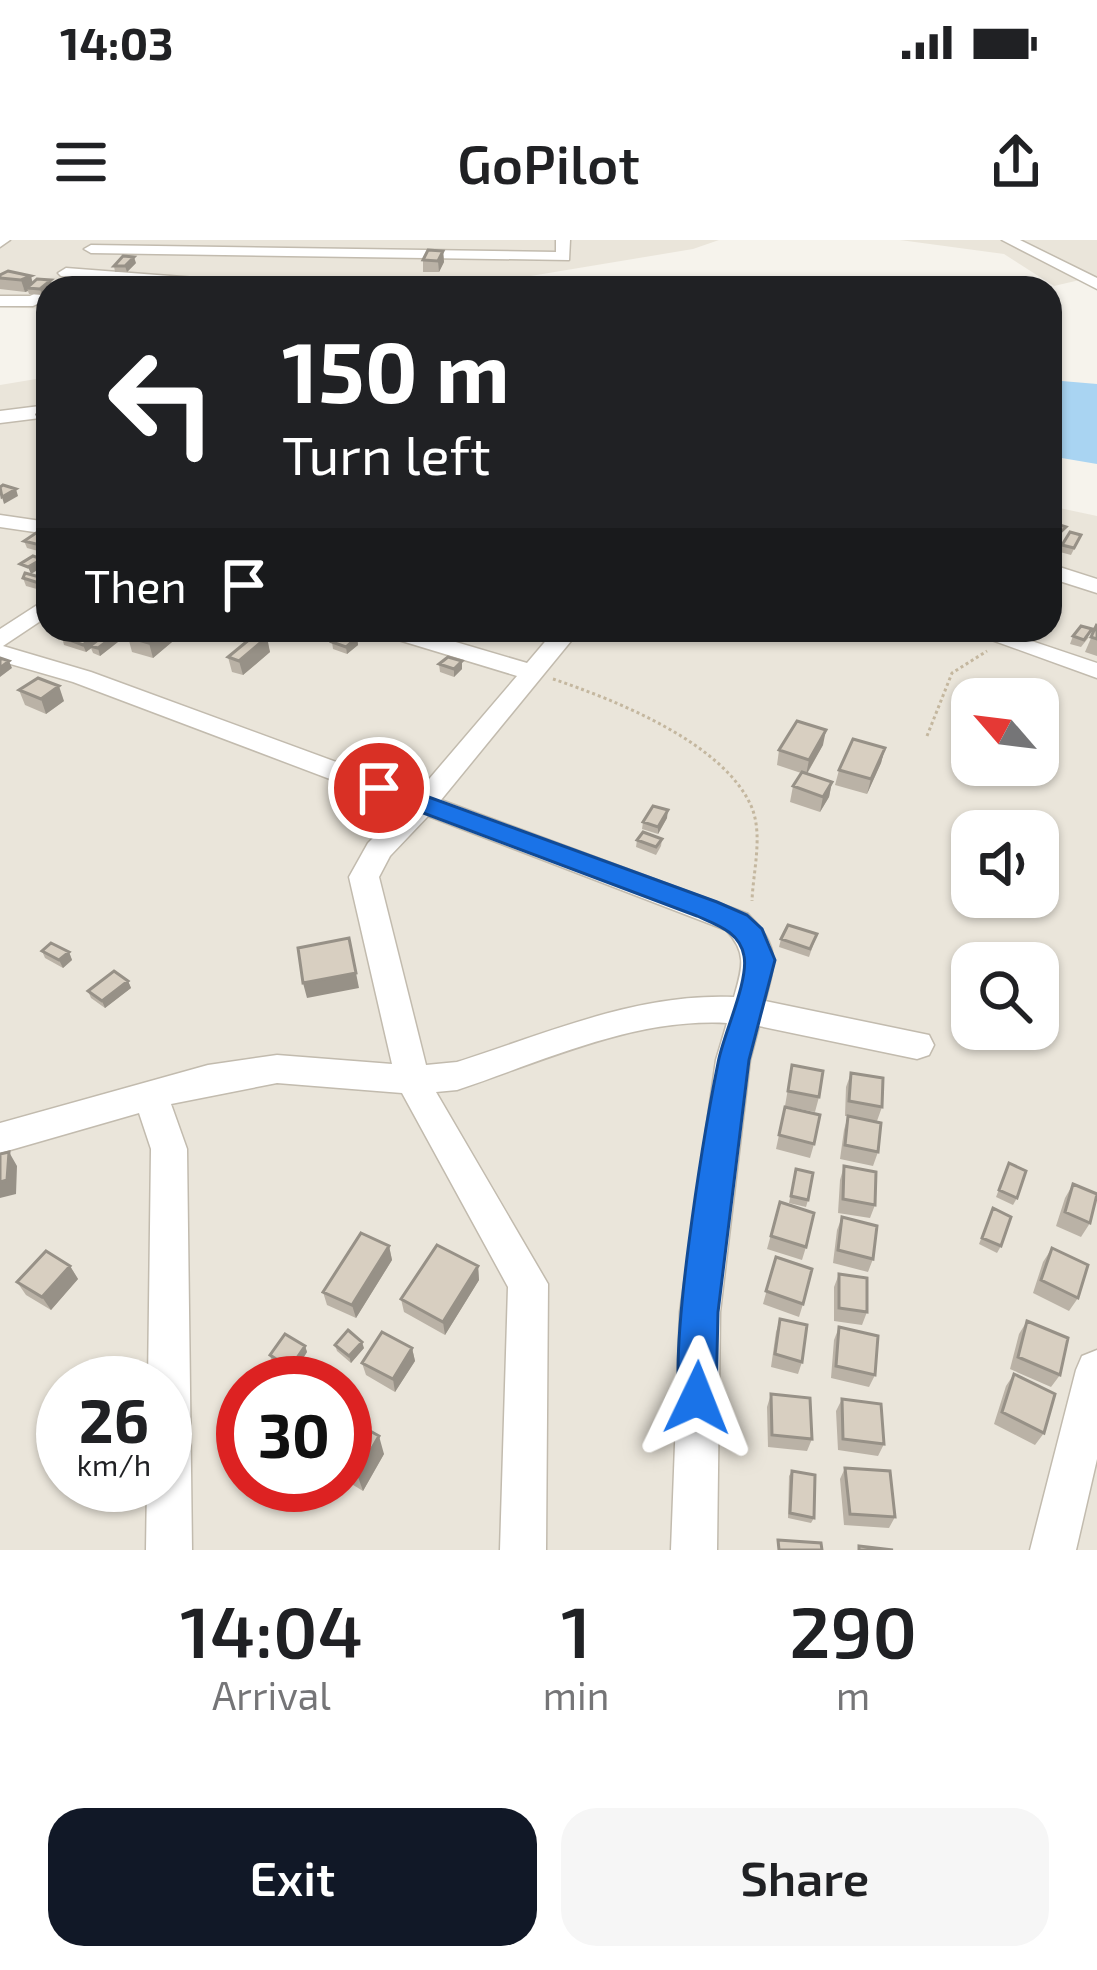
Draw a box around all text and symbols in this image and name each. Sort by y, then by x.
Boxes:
text: 14:03 [60,15,174,69]
icon: menu [48,129,114,195]
icon: share [983,129,1049,195]
text: GoPilot [457,130,640,195]
text: 150 m [282,319,510,420]
icon: left [84,324,240,480]
text: Turn left [282,421,491,486]
icon: arrive [211,552,277,618]
text: Then [84,558,187,612]
north arrow [951,678,1059,786]
map controls [951,678,1059,1050]
pin [328,737,430,839]
icon: arrive [346,755,412,821]
button: sound [951,810,1059,918]
button: search [951,942,1059,1050]
position arrow [634,1335,760,1461]
speed limit sign: 30 [216,1356,372,1512]
text: 26 [79,1383,149,1455]
text: km/h [77,1446,151,1482]
text: 14:04 [180,1586,363,1672]
text: 1 [561,1586,591,1672]
text: 290 [789,1586,917,1672]
text: Arrival [212,1671,331,1718]
text: min [543,1671,609,1718]
text: m [836,1671,870,1718]
button: Exit [48,1808,537,1946]
button: Share [561,1808,1049,1946]

